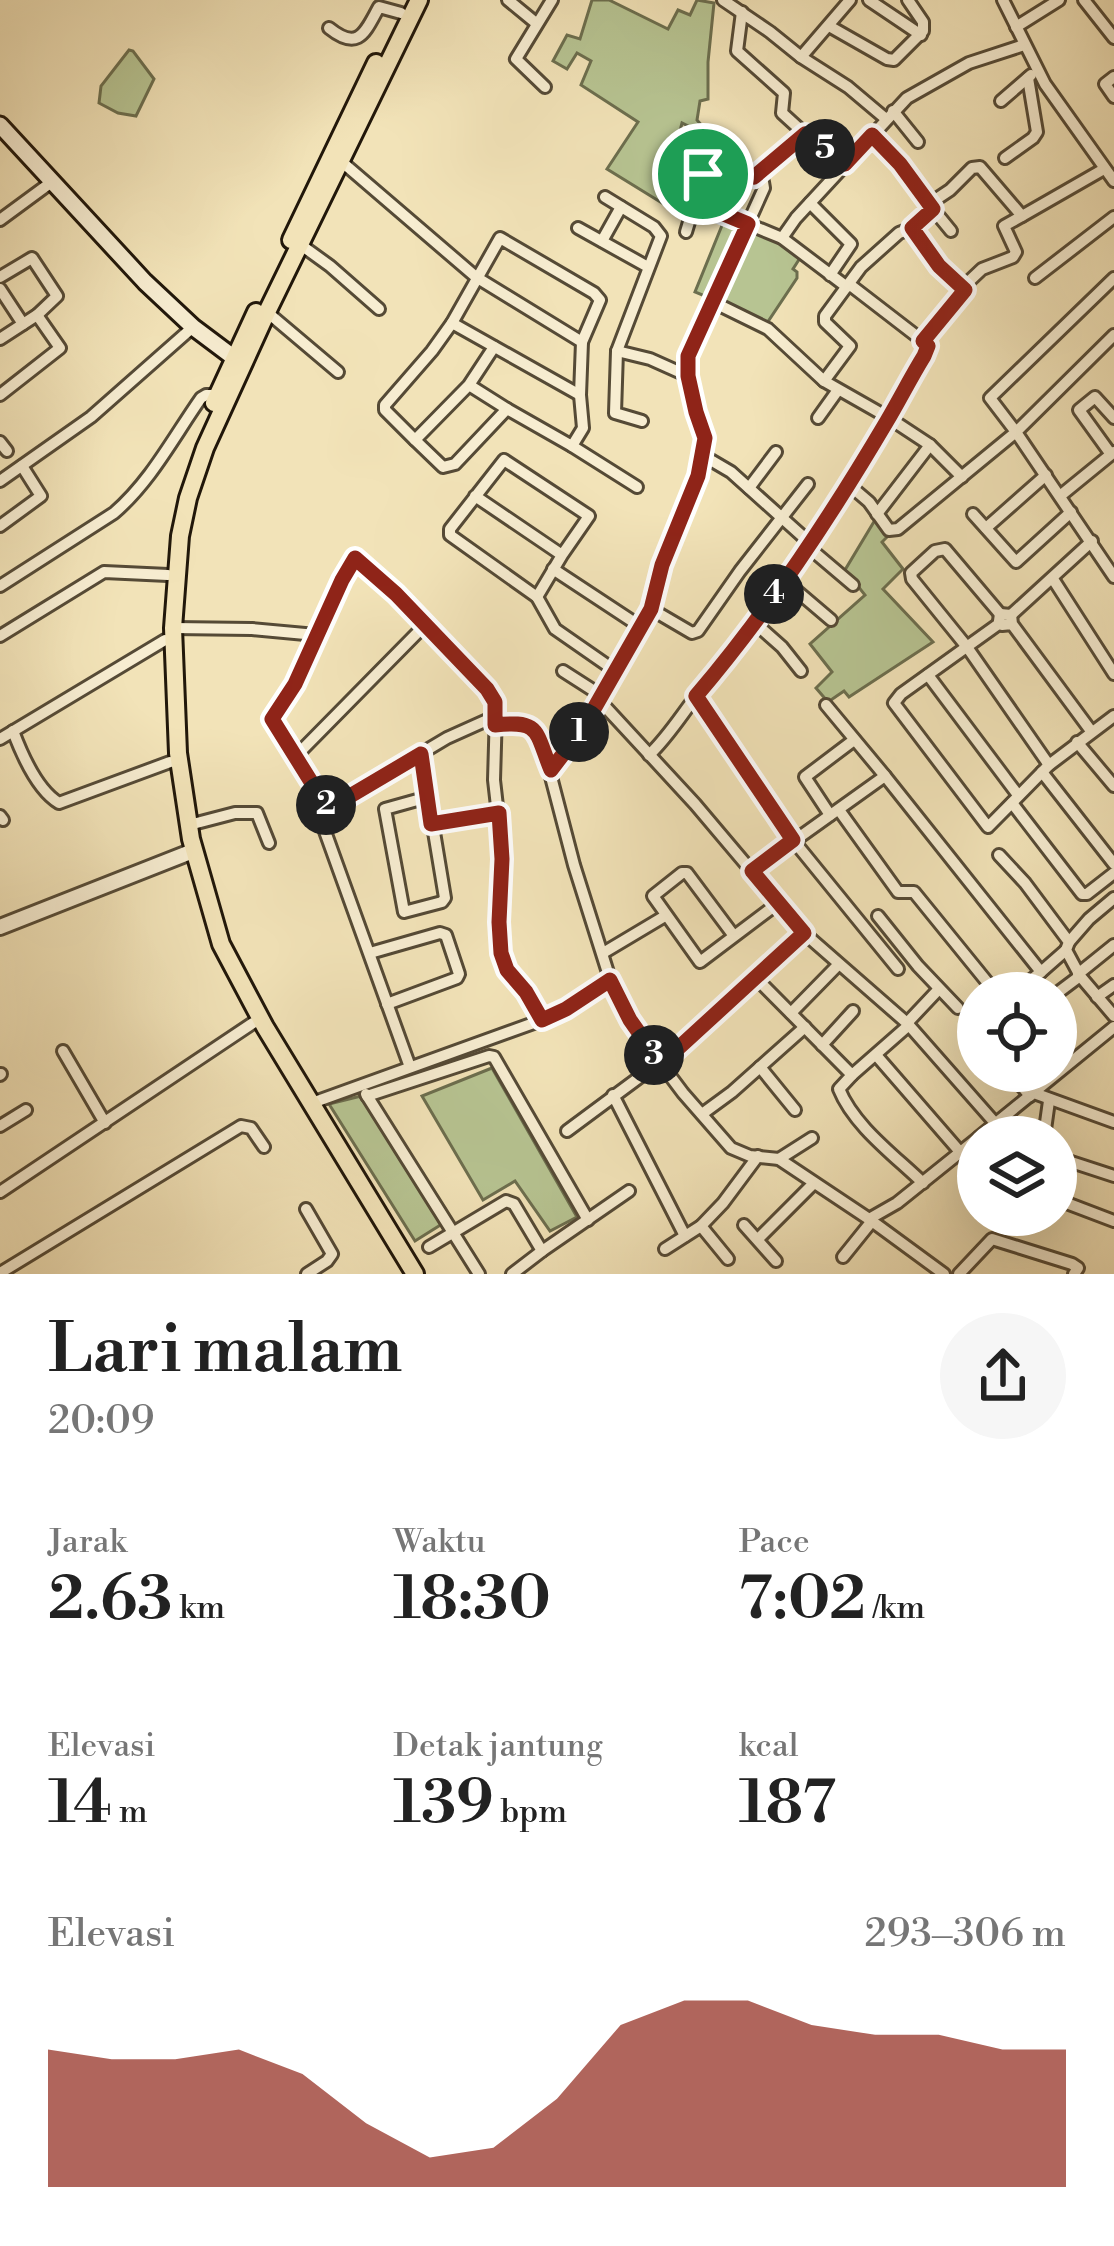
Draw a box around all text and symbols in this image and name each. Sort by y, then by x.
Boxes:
pin: 5 [795,119,855,179]
pin [652,123,754,225]
text: 5 [815,128,835,169]
icon: arrive [670,141,736,207]
pin: 4 [744,564,804,624]
text: 4 [763,573,785,614]
pin: 1 [549,702,609,762]
text: 1 [571,711,587,752]
pin: 2 [296,775,356,835]
text: 2 [316,784,336,825]
map controls [957,972,1077,1236]
button: locate [957,972,1077,1092]
pin: 3 [624,1025,684,1085]
text: 3 [644,1034,664,1075]
button: layers [957,1116,1077,1236]
text: Lari malam [48,1310,403,1393]
button: share [940,1313,1066,1439]
text: 20:09 [48,1397,154,1446]
text: Jarak [48,1522,127,1563]
text: Waktu [393,1522,486,1563]
text: Pace [739,1522,810,1563]
text: 2.63 [48,1563,172,1638]
text: 18:30 [393,1563,551,1638]
text: 7:02 [739,1563,866,1638]
text: km [172,1588,225,1629]
text: /km [866,1588,925,1629]
text: Elevasi [48,1726,155,1767]
text: Detak jantung [393,1726,603,1767]
text: kcal [739,1726,799,1767]
text: 14 [48,1767,112,1842]
text: 139 [393,1767,494,1842]
text: 187 [739,1767,836,1842]
text: m [112,1792,148,1833]
text: bpm [494,1792,567,1833]
text: Elevasi [48,1910,175,1959]
text: 293–306 m [864,1910,1066,1959]

